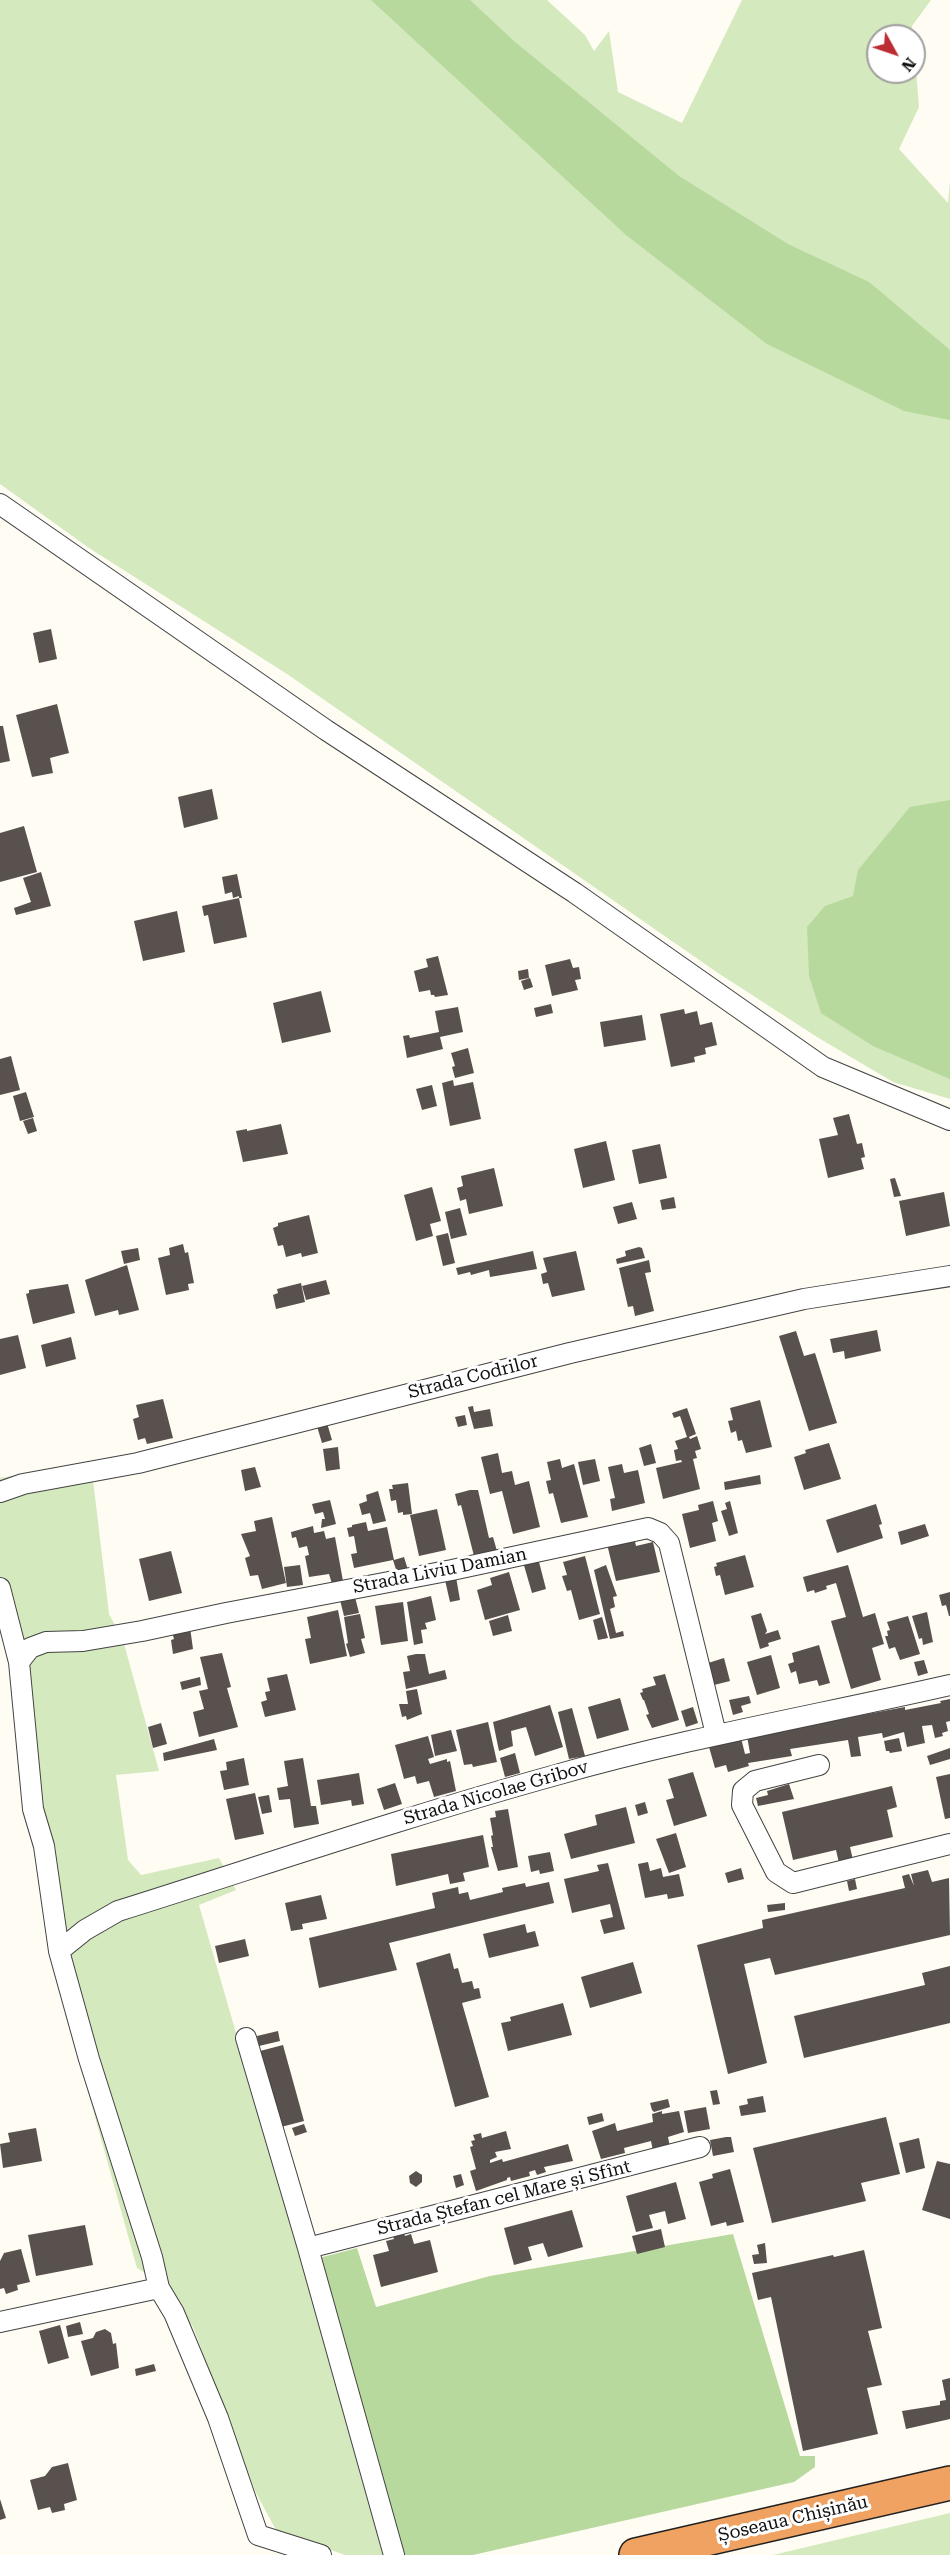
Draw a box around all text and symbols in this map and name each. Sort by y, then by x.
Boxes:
north arrow [866,24,926,84]
text: N [897,54,920,75]
street label: Strada Codrilor [406,1350,540,1404]
street label: Strada Liviu Damian [351,1544,529,1598]
street label: Strada Nicolae Gribov [401,1756,591,1830]
street label: Strada Ștefan cel Mare și Sfînt [375,2156,633,2240]
street label: Șoseaua Chișinău [716,2491,870,2547]

